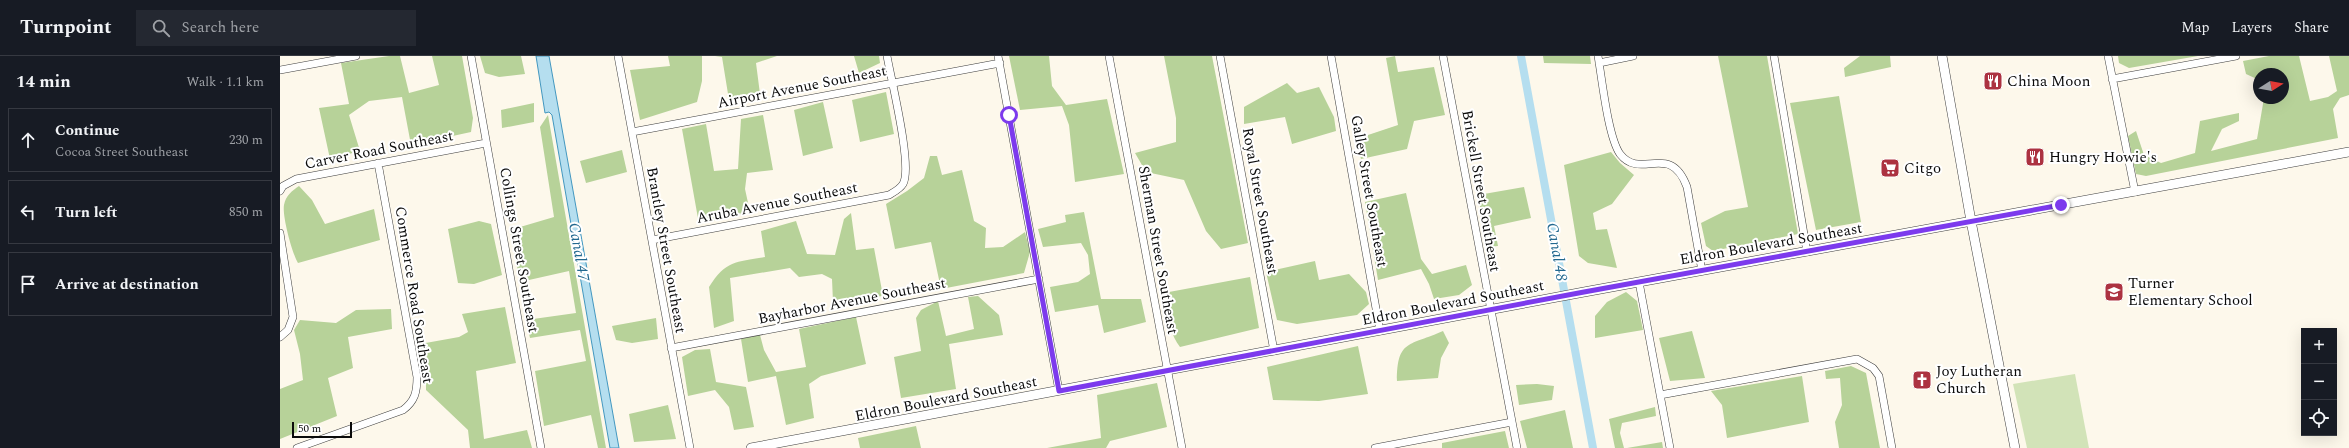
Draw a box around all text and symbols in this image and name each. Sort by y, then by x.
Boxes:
search box [136,10,416,46]
text: Turnpoint [20,13,112,42]
text: Search here [182,16,259,39]
icon: search [150,17,172,39]
text: Map [2181,17,2210,38]
text: Layers [2232,17,2272,38]
text: Share [2294,17,2329,38]
street label: Airport Avenue Southeast [715,59,889,115]
north arrow [2253,68,2289,104]
text: 14 min [16,69,71,95]
restaurant icon: China Moon [1982,70,2004,92]
place label: China Moon [2007,70,2091,93]
text: Walk · 1.1 km [186,72,264,92]
route start [1000,106,1018,124]
street label: Brickell Street Southeast [1455,108,1507,274]
street label: Galley Street Southeast [1344,113,1394,269]
text: Continue [55,119,120,142]
street label: Carver Road Southeast [303,124,455,176]
street label: Royal Street Southeast [1236,126,1284,276]
icon: ahead [17,129,39,151]
text: 230 m [229,130,263,150]
text: Cocoa Street Southeast [55,142,188,162]
restaurant icon: Hungry Howie's [2024,146,2046,168]
place label: Hungry Howie's [2049,146,2157,169]
supermarket icon: Citgo [1879,157,1901,179]
place label: Citgo [1904,157,1941,180]
street label: Sherman Street Southeast [1132,164,1184,336]
street label: Collings Street Southeast [493,165,545,335]
street label: Brantley Street Southeast [640,165,692,335]
street label: Aruba Avenue Southeast [695,176,859,230]
route end [2052,196,2070,214]
icon: left [17,201,39,223]
text: Turn left [55,201,117,224]
text: 850 m [229,202,263,222]
street label: Commerce Road Southeast [389,205,439,385]
street label: Eldron Boulevard Southeast [1678,217,1864,271]
water label: Canal 47 [562,221,596,284]
water label: Canal 48 [1540,221,1574,283]
street label: Bayharbor Avenue Southeast [756,271,948,331]
place label: Turner Elementary School [2128,272,2253,312]
icon: arrive [17,273,39,295]
text: Arrive at destination [55,273,199,296]
street label: Eldron Boulevard Southeast [1360,274,1546,332]
school or university icon: Turner Elementary School [2103,281,2125,303]
map controls [2301,328,2337,436]
button: + [2301,328,2337,364]
place label: Joy Lutheran Church [1936,360,2022,400]
button: − [2301,364,2337,400]
church icon: Joy Lutheran Church [1911,369,1933,391]
street label: Eldron Boulevard Southeast [853,370,1039,428]
button: locate [2301,400,2337,436]
scale bar [292,420,352,439]
text: 50 m [298,420,321,437]

